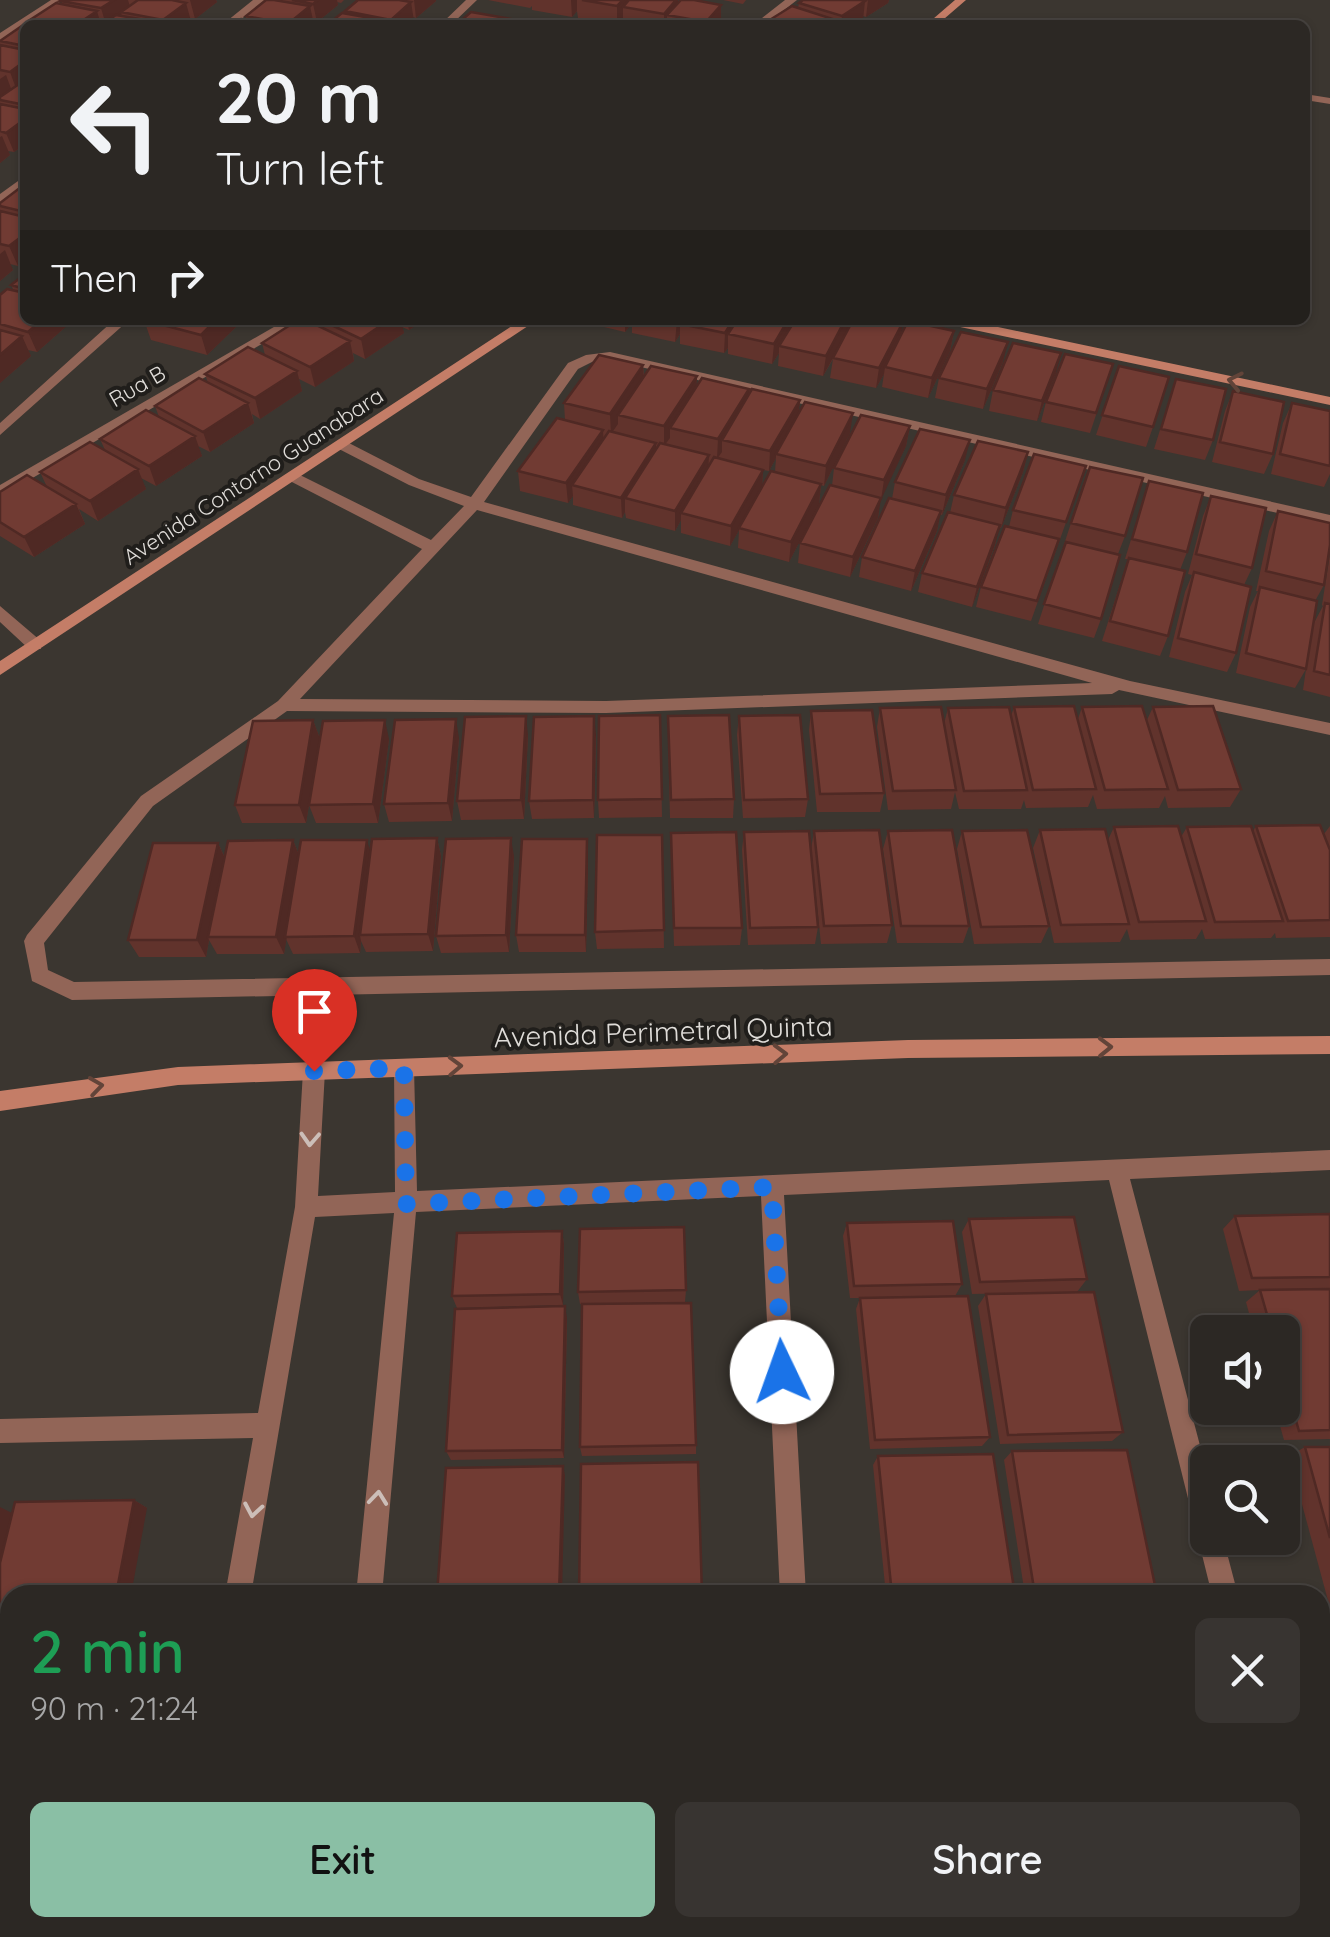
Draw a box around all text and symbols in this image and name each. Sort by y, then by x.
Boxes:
text: 20 m [215,53,382,141]
icon: left [50,60,180,190]
text: Turn left [215,140,385,196]
icon: right [158,250,213,305]
text: Then [50,254,138,302]
street label: Rua B [104,359,170,413]
one-way arrow [1226,371,1243,392]
street label: Avenida Contorno Guanabara [118,381,388,571]
pin [272,969,357,1072]
icon: arrive [287,984,342,1039]
street label: Avenida Perimetral Quinta [493,1008,833,1054]
one-way arrow [1098,1036,1114,1058]
one-way arrow [773,1044,789,1065]
one-way arrow [448,1056,464,1077]
one-way arrow [88,1077,105,1098]
one-way arrow [300,1132,321,1148]
map controls [1190,1315,1300,1555]
button: sound [1190,1315,1300,1425]
position arrow [730,1320,834,1424]
button: search [1190,1445,1300,1555]
one-way arrow [367,1490,388,1506]
one-way arrow [243,1502,264,1518]
text: 2 min [30,1613,185,1688]
button: close [1195,1618,1300,1723]
text: 90 m · 21:24 [30,1688,198,1728]
button: Exit [30,1802,655,1917]
button: Share [675,1802,1300,1917]

